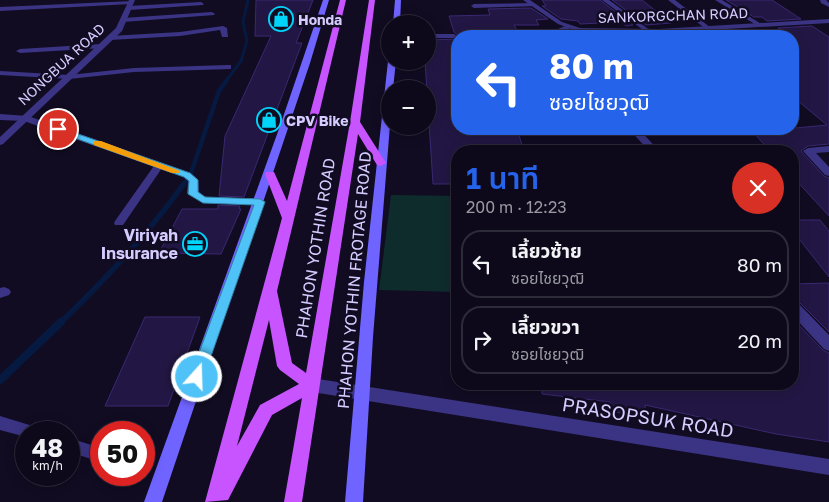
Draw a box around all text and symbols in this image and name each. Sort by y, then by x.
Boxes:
street label: SANKORGCHAN ROAD [598,4,748,26]
shop icon: Honda [268,6,294,32]
place label: Honda [298,11,342,28]
map controls [381,15,436,135]
button: + [381,15,436,70]
street label: NONGBUA ROAD [14,19,108,109]
text: 80 m [549,45,634,87]
icon: left [466,50,531,115]
button: − [381,80,436,135]
text: ซอยไชยวุฒิ [549,88,649,115]
shop icon: CPV Bike [256,107,282,133]
pin [37,108,79,150]
place label: CPV Bike [286,112,349,129]
icon: arrive [44,115,72,143]
street label: PHAHON YOTHIN FROTAGE ROAD [333,150,375,410]
street label: PHAHON YOTHIN ROAD [291,156,339,340]
text: 1 นาที [466,160,539,196]
button: close [732,162,784,214]
text: 200 m · 12:23 [466,197,567,217]
place label: Viriyah Insurance [101,225,178,263]
office icon: Viriyah Insurance [182,231,208,257]
text: เลี้ยวซ้าย [511,239,582,262]
icon: left [468,250,496,278]
text: 80 m [737,253,782,276]
text: ซอยไชยวุฒิ [511,268,584,288]
text: เลี้ยวขวา [511,315,580,338]
icon: right [468,326,496,354]
text: 20 m [738,329,782,352]
text: ซอยไชยวุฒิ [511,344,584,364]
position arrow [170,350,222,402]
street label: PRASOPSUK ROAD [561,392,735,442]
speed limit sign: 50 [90,421,155,486]
text: 48 [32,432,63,463]
text: km/h [32,458,63,473]

